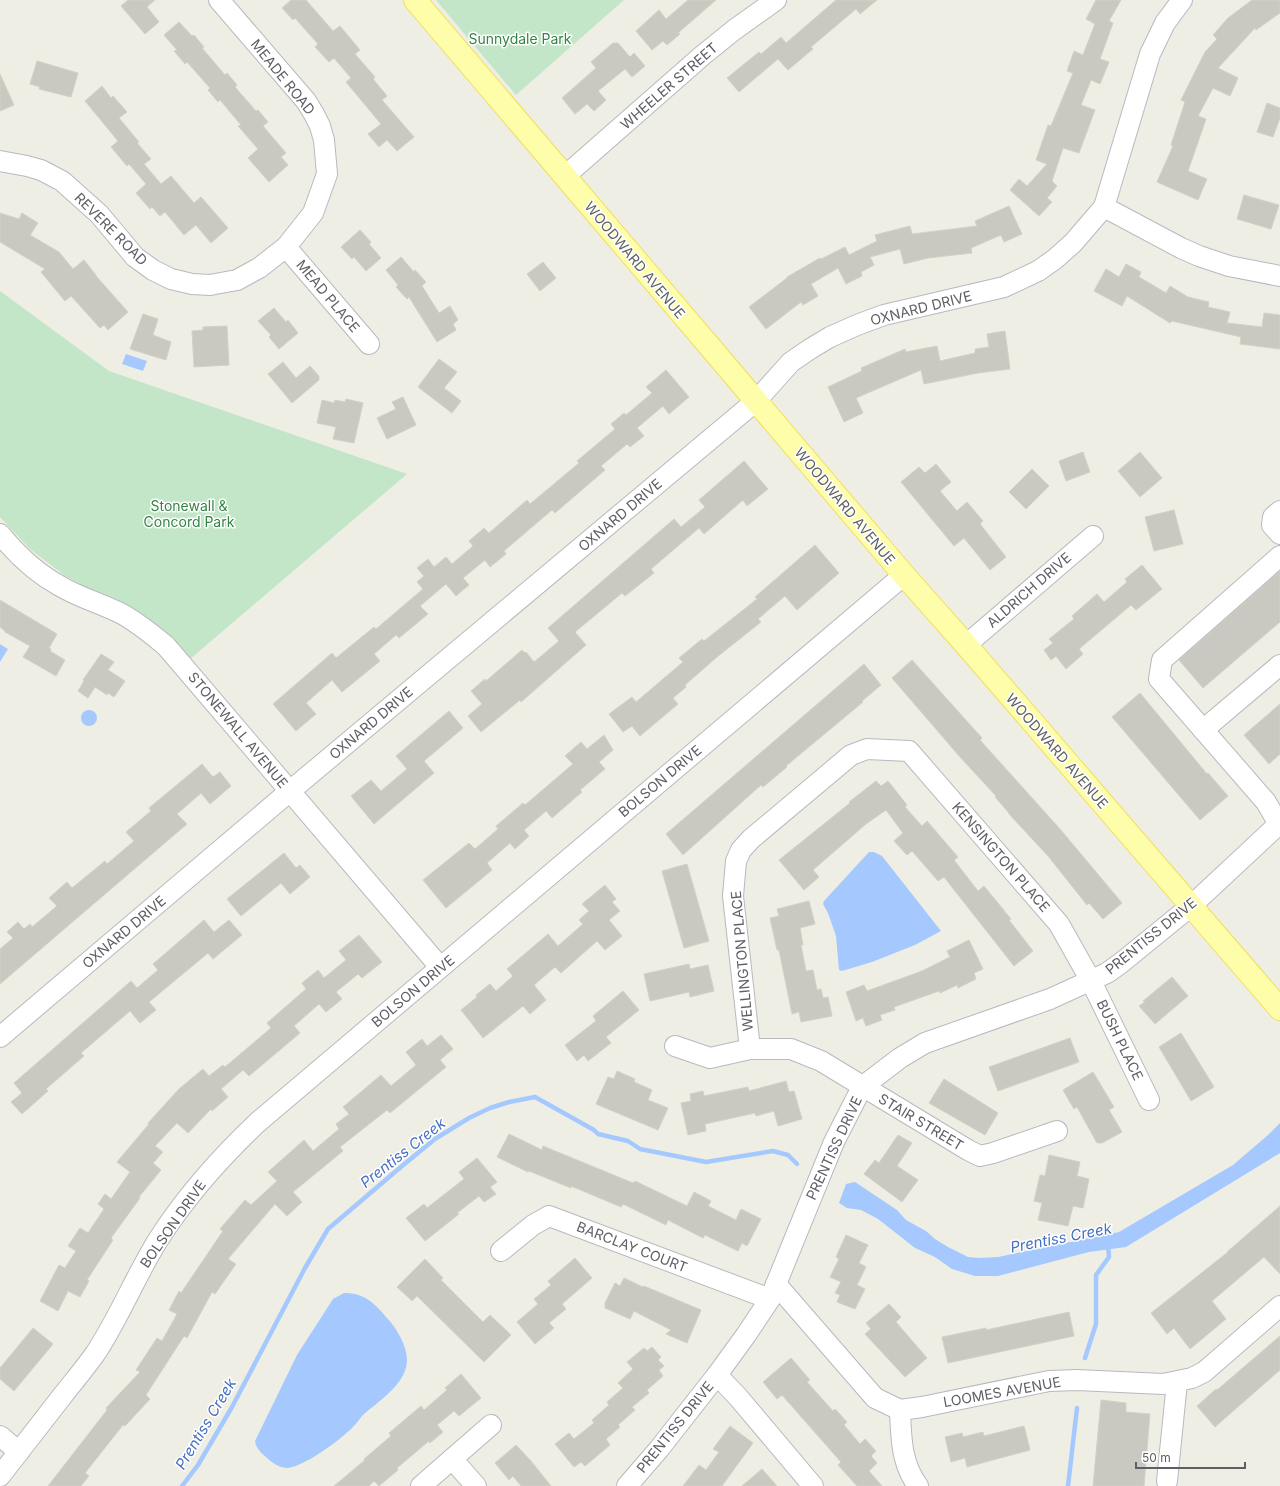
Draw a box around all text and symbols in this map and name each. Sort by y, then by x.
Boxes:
park label: Sunnydale Park [468,30,572,47]
street label: MEADE ROAD [248,36,319,118]
street label: WHEELER STREET [617,39,721,132]
street label: REVERE ROAD [71,189,151,269]
street label: WOODWARD AVENUE [582,198,689,322]
street label: MEAD PLACE [293,256,364,335]
street label: OXNARD DRIVE [868,287,973,328]
street label: WOODWARD AVENUE [792,444,899,568]
street label: OXNARD DRIVE [574,475,665,555]
park label: Stonewall & Concord Park [144,497,235,530]
street label: ALDRICH DRIVE [983,548,1074,631]
street label: STONEWALL AVENUE [185,668,292,791]
street label: OXNARD DRIVE [325,683,416,763]
street label: WOODWARD AVENUE [1003,690,1112,812]
street label: BOLSON DRIVE [615,741,705,820]
street label: KENSINGTON PLACE [949,798,1054,915]
street label: WELLINGTON PLACE [727,890,756,1032]
street label: OXNARD DRIVE [78,892,169,972]
street label: PRENTISS DRIVE [1102,894,1200,978]
street label: BOLSON DRIVE [368,951,458,1030]
street label: BUSH PLACE [1094,997,1147,1083]
street label: STAIR STREET [876,1090,967,1154]
street label: PRENTISS DRIVE [802,1093,865,1202]
water label: Prentiss Creek [356,1113,450,1192]
street label: BOLSON DRIVE [136,1177,209,1271]
street label: BARCLAY COURT [574,1218,690,1276]
water label: Prentiss Creek [1009,1218,1114,1257]
street label: LOOMES AVENUE [942,1373,1062,1410]
water label: Prentiss Creek [171,1374,241,1473]
street label: PRENTISS DRIVE [633,1378,717,1476]
scale bar [1136,1444,1245,1470]
text: 50 m [1142,1450,1171,1465]

